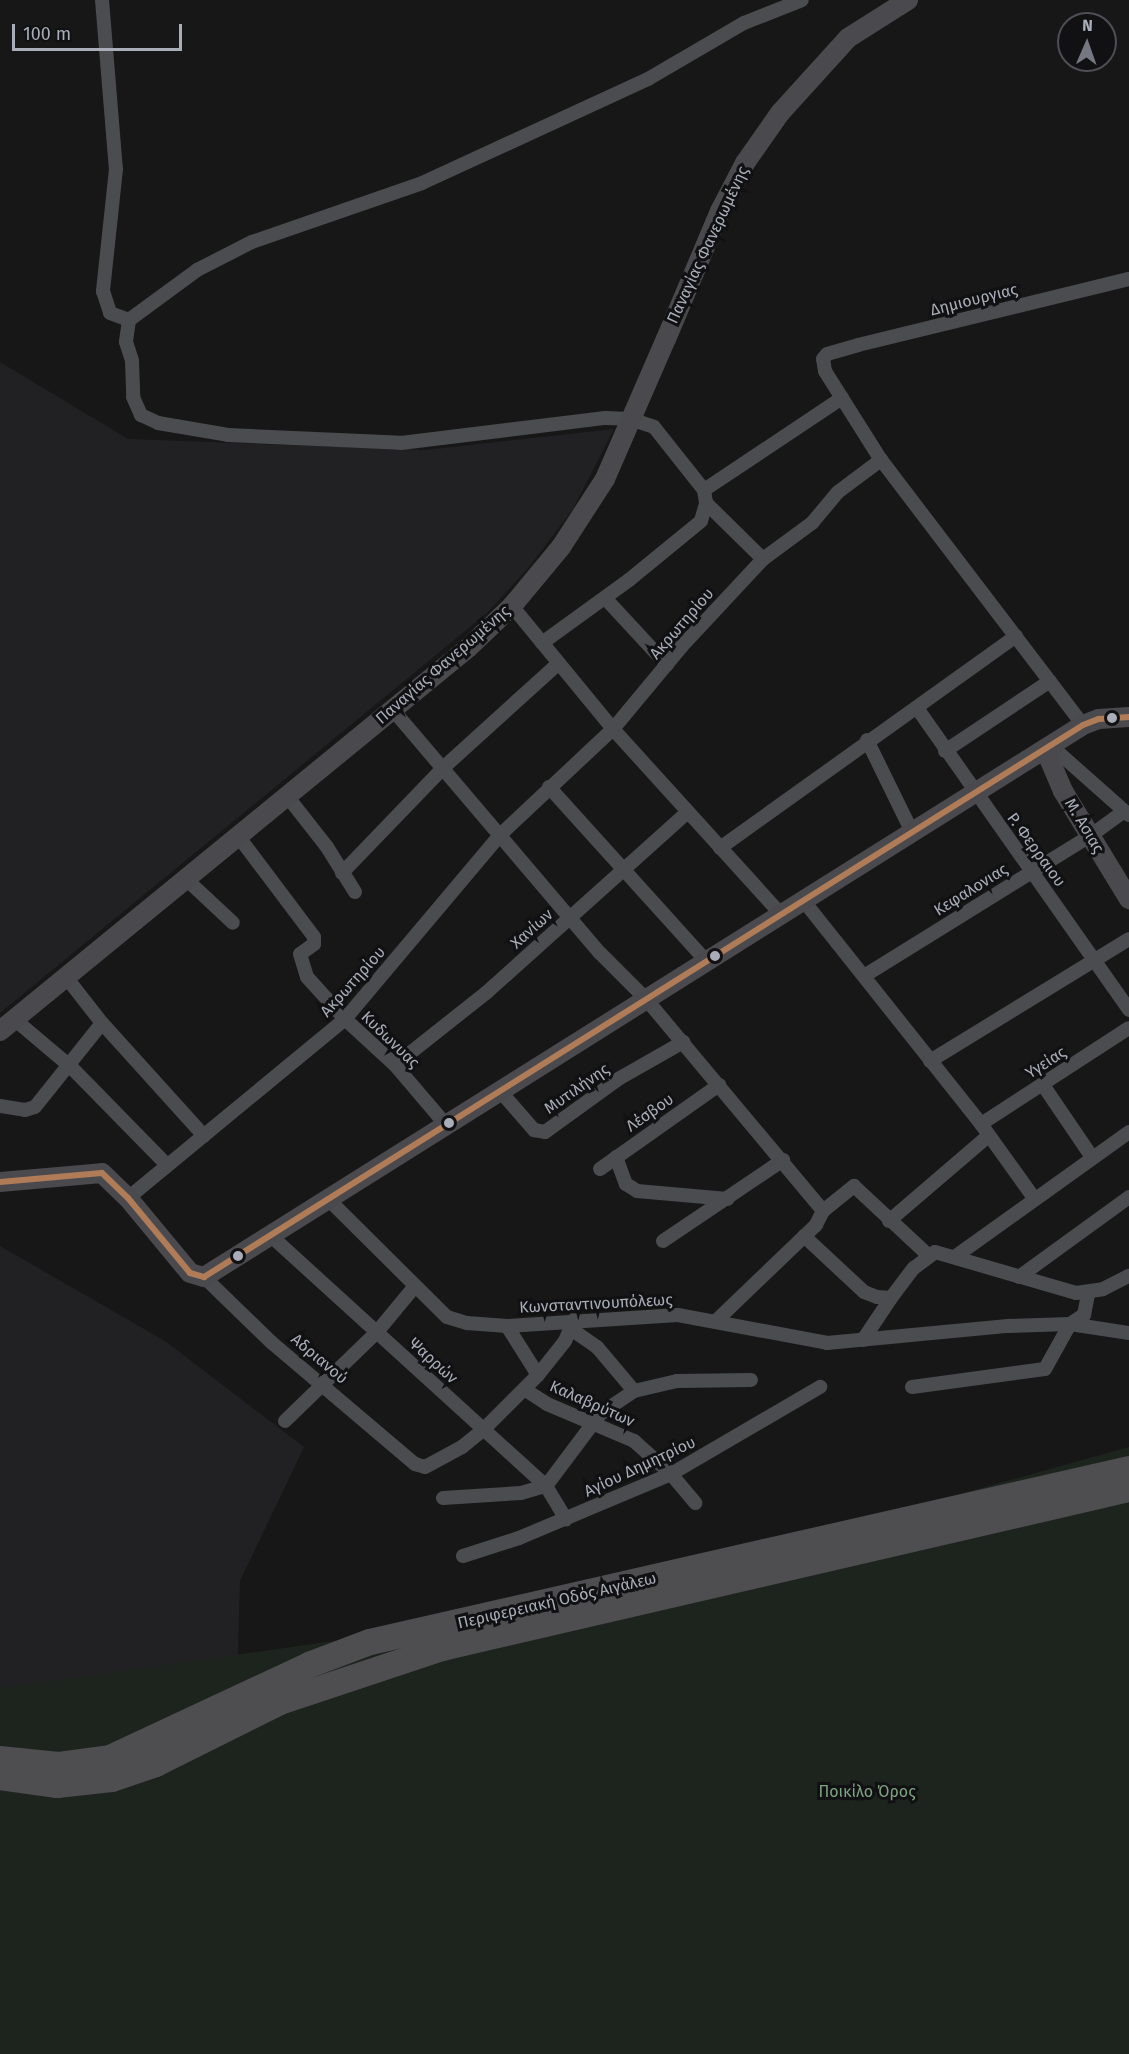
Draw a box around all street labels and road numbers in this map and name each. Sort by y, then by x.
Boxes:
street label: Παναγίας Φανερωμένης [663,163,753,327]
street label: Δημιουργιας [928,280,1020,320]
street label: Ακρωτηρίου [646,585,718,663]
street label: Παναγίας Φανερωμένης [372,602,514,728]
street label: Μ. Ασιας [1060,795,1108,857]
street label: Ρ. Φερραιου [1003,809,1069,891]
street label: Κεφαλονιας [931,860,1011,920]
street label: Χανίων [507,905,557,953]
street label: Ακρωτηρίου [316,943,390,1021]
street label: Κυδωνυας [357,1008,423,1072]
street label: Υγείας [1022,1043,1070,1083]
street label: Μυτιλήνης [541,1060,613,1118]
street label: Λέσβου [622,1090,678,1136]
street label: Κωνσταντινουπόλεως [519,1290,673,1318]
street label: Αδριανού [287,1330,351,1388]
street label: Ψαρρών [405,1334,461,1388]
street label: Καλαβρύτων [547,1377,637,1431]
street label: Αγίου Δημητρίου [581,1433,699,1501]
street label: Περιφερειακή Οδός Αιγάλεω [456,1569,658,1633]

